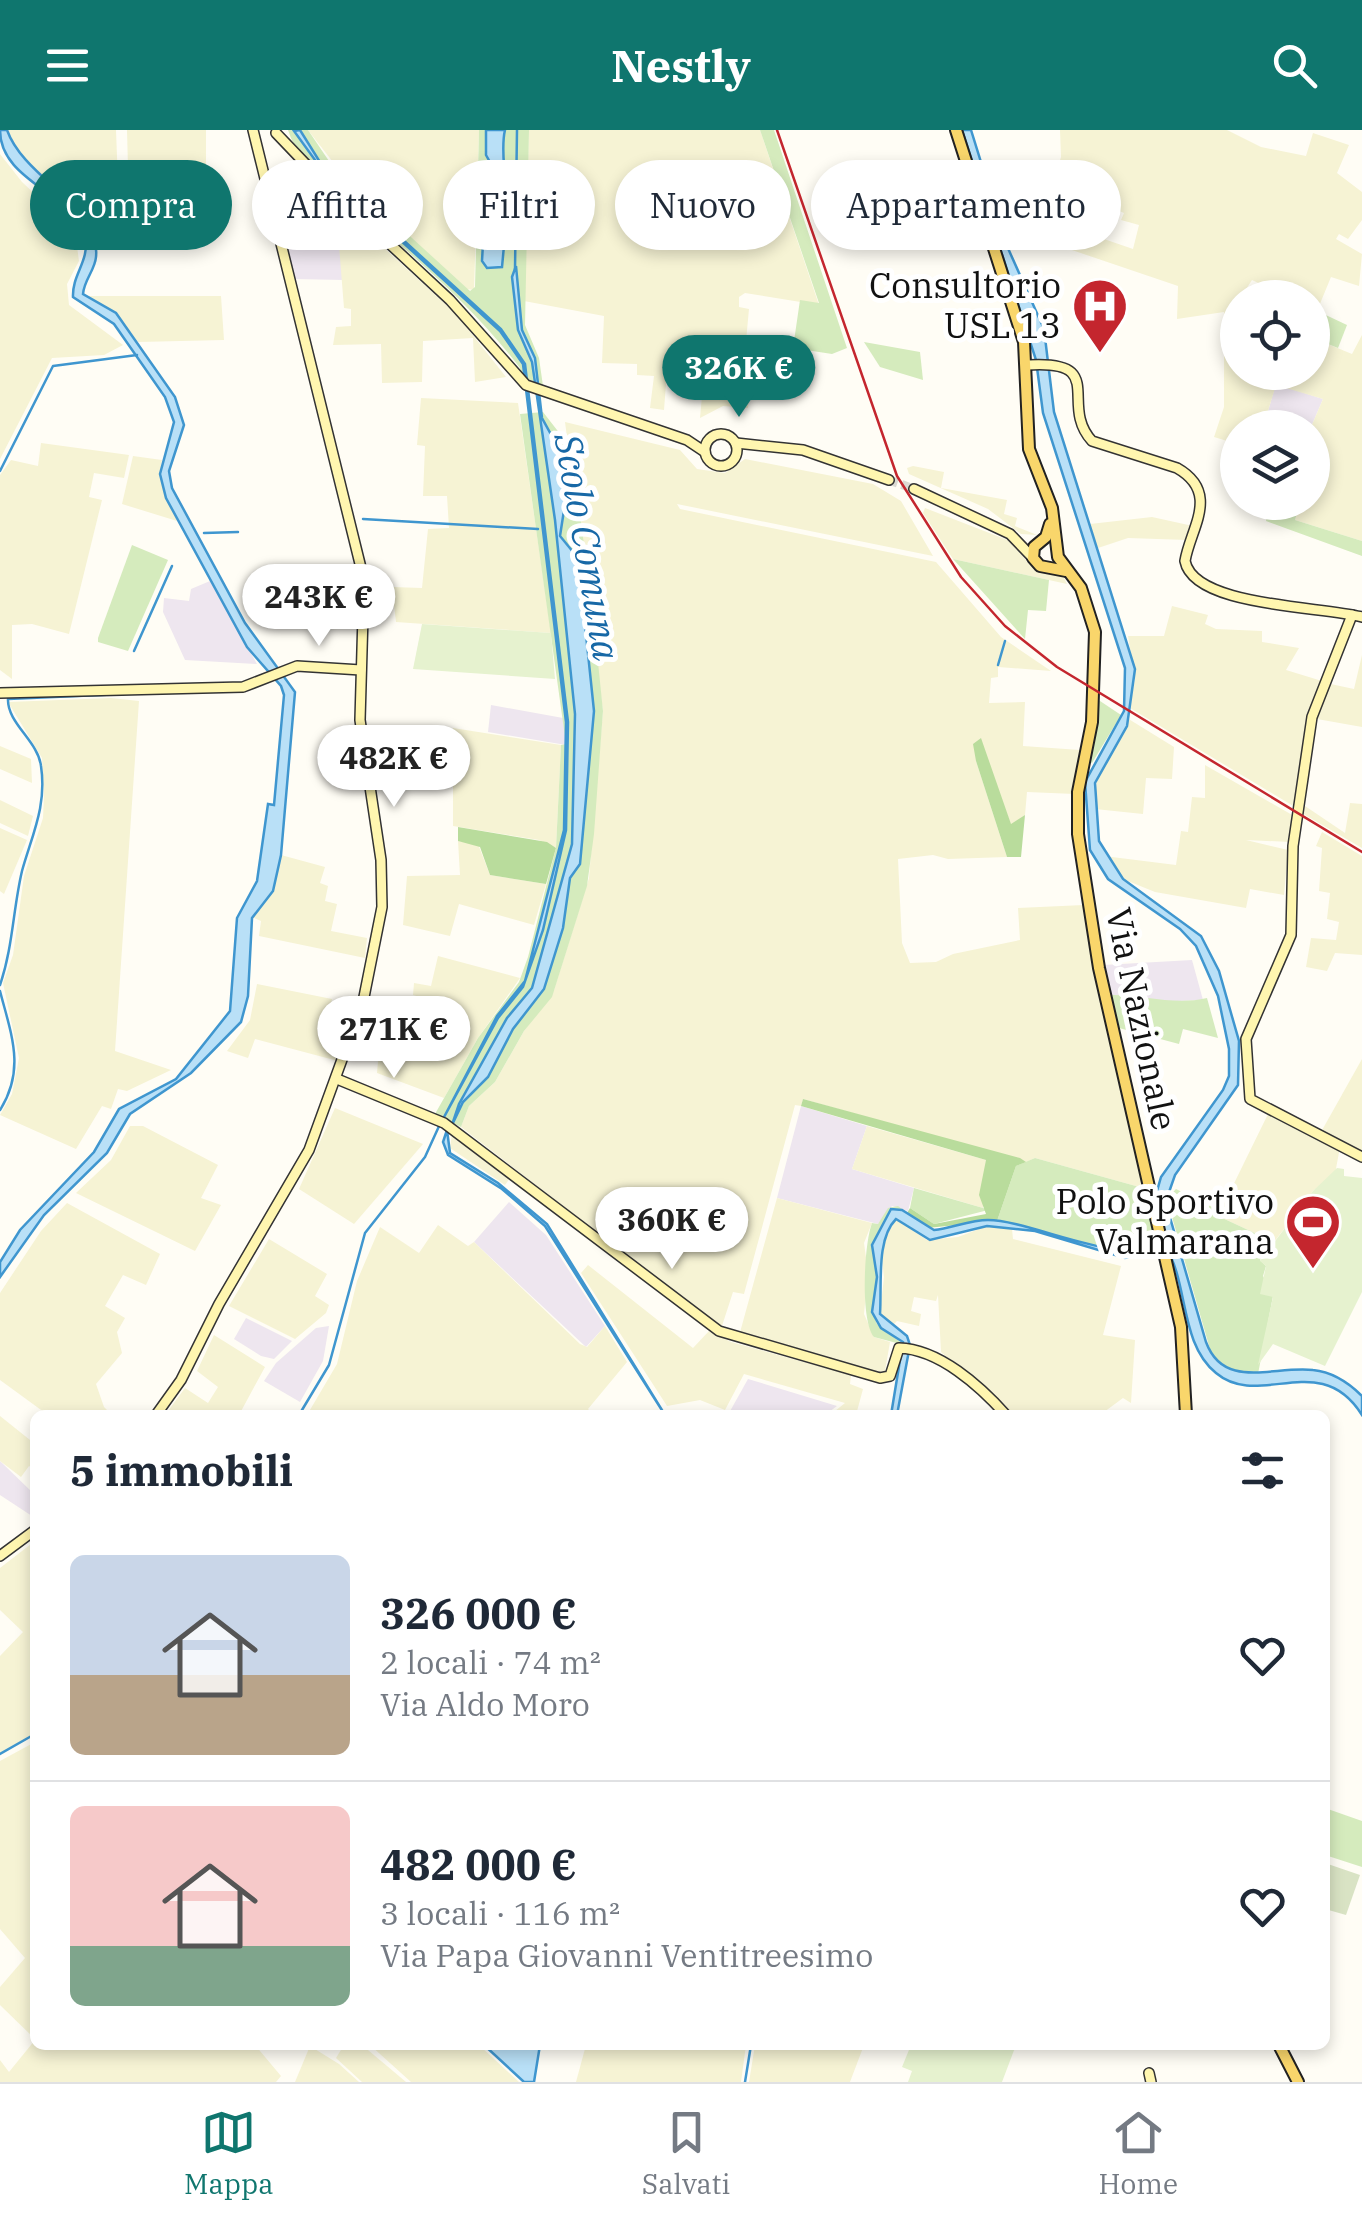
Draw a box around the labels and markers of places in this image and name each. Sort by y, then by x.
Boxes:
place label: Consultorio USL 13 [869,262,1061,348]
hospital icon: Consultorio USL 13 [1070,276,1130,355]
pin: 326K € [658,335,820,420]
pin: 243K € [238,564,400,649]
pin: 482K € [313,725,475,810]
pin: 271K € [313,996,475,1081]
place label: Polo Sportivo Valmarana [1055,1178,1274,1264]
pin: 360K € [591,1187,753,1272]
sports icon: Polo Sportivo Valmarana [1283,1192,1343,1271]

